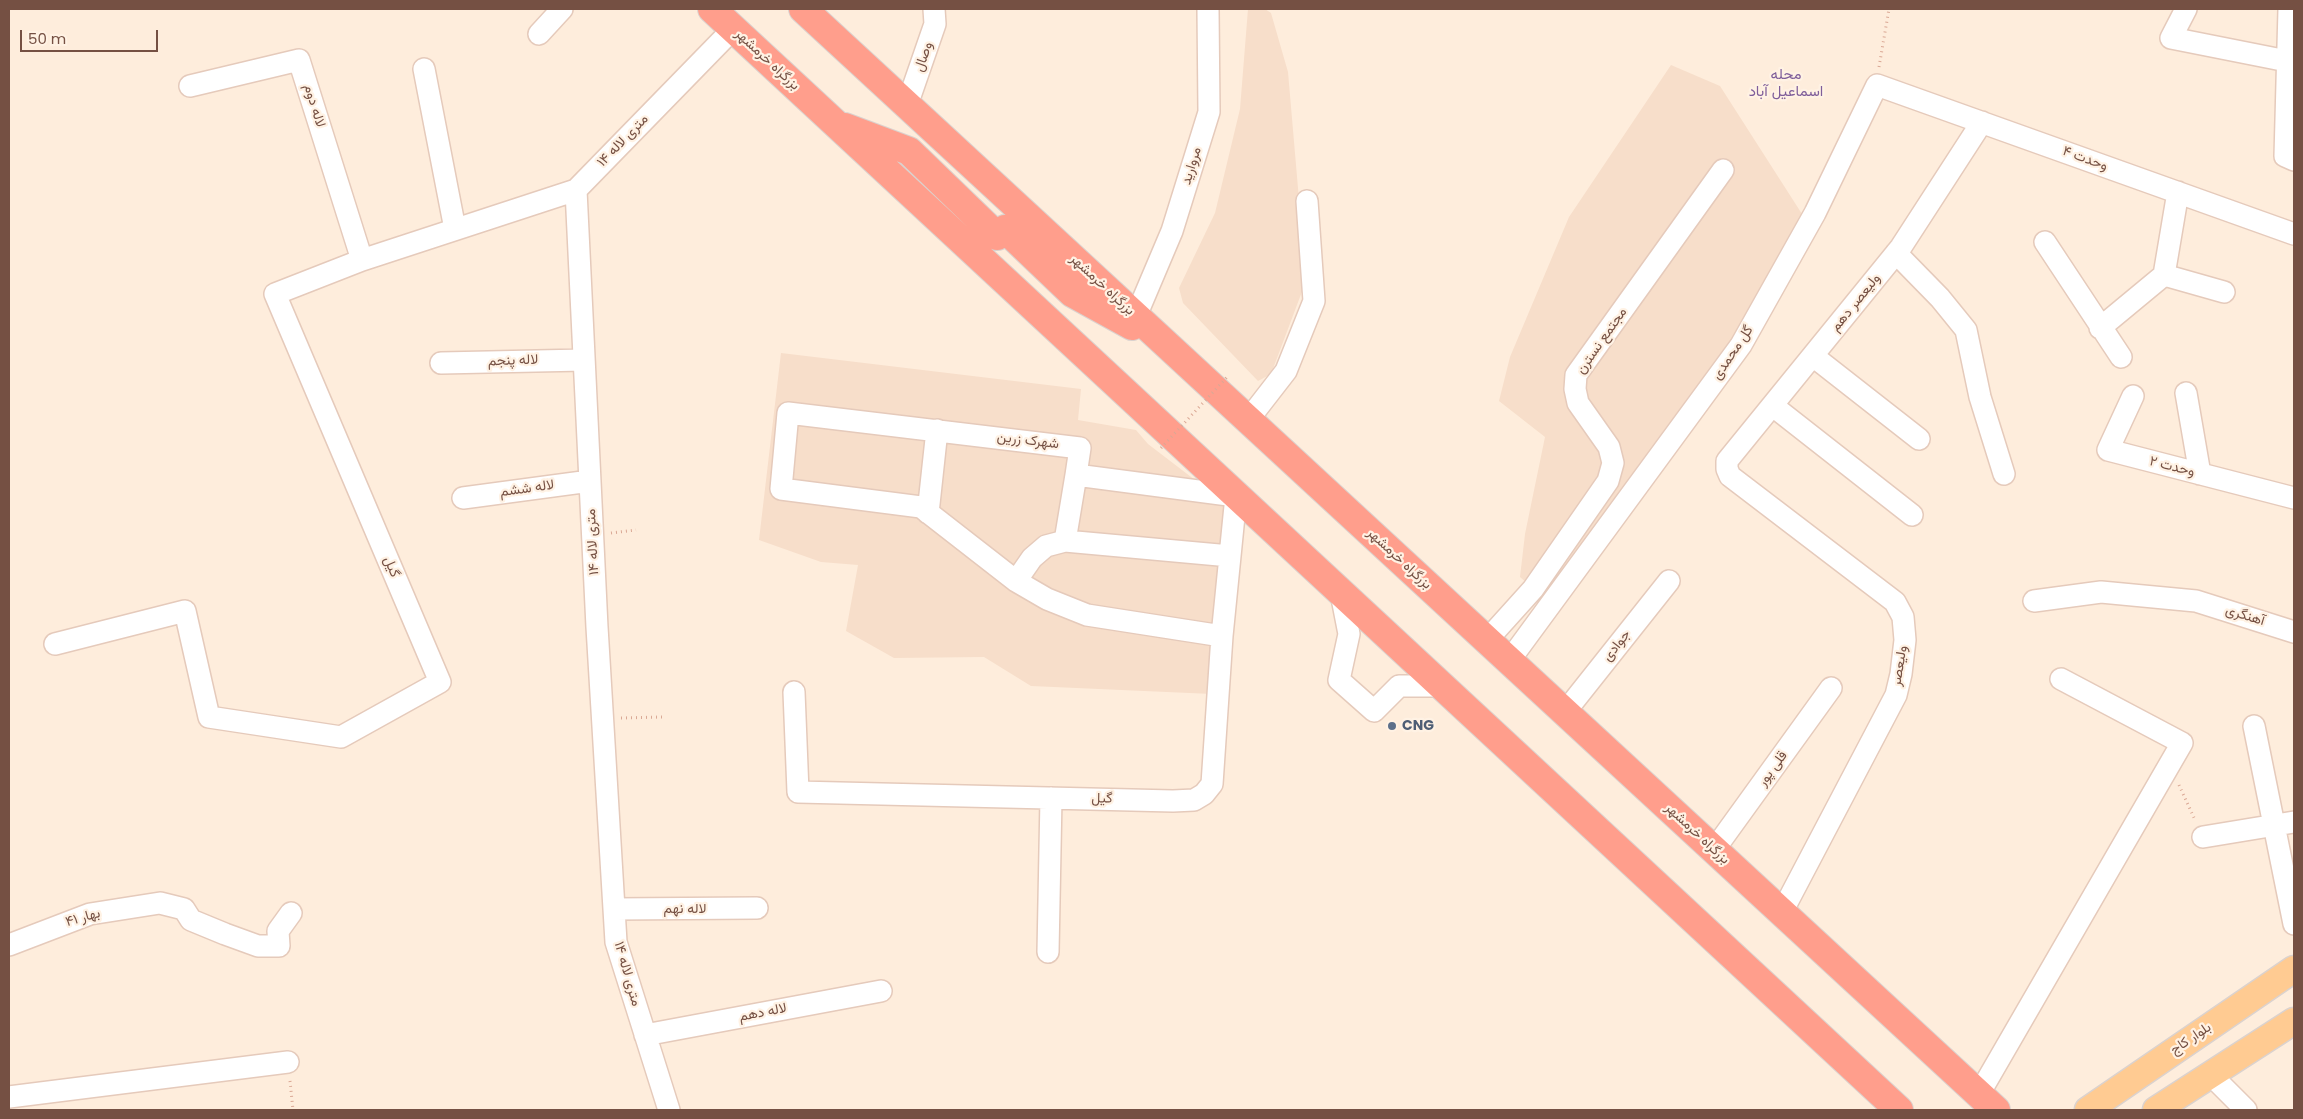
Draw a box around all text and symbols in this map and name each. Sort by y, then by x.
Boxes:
scale bar [22,20,160,52]
street label: بزرگراه خرمشهر [731,26,803,94]
text: 50 m [28,28,66,49]
street label: وصال [911,40,937,74]
district label: محله اسماعیل آباد [1749,66,1823,101]
street label: لاله دوم [300,82,328,130]
street label: ۱۴ متری لاله [594,111,652,171]
street label: وحدت ۴ [2060,143,2110,175]
street label: مروارید [1178,145,1206,187]
street label: بزرگراه خرمشهر [1066,251,1138,319]
street label: ولیعصر دهم [1827,271,1885,335]
street label: مجتمع نسترن [1573,304,1631,378]
street label: گل محمدی [1709,323,1757,383]
street label: لاله پنجم [487,352,539,370]
street label: شهرک زرین [996,429,1060,453]
street label: وحدت ۲ [2147,453,2197,481]
street label: لاله ششم [499,477,555,501]
street label: ۱۴ متری لاله [583,508,603,576]
street label: بزرگراه خرمشهر [1363,525,1435,593]
street label: گیل [379,554,403,580]
street label: آهنگری [2223,602,2267,630]
street label: جوادی [1599,627,1635,665]
street label: ولیعصر [1889,645,1911,687]
place label: CNG [1402,718,1434,734]
marker: CNG [1386,720,1398,732]
street label: قلی پور [1755,748,1791,790]
street label: گیل [1091,790,1113,808]
street label: بزرگراه خرمشهر [1661,800,1733,868]
street label: لاله نهم [664,901,706,917]
street label: بهار ۴۱ [64,905,102,931]
street label: ۱۴ متری لاله [610,940,644,1008]
street label: لاله دهم [738,1000,788,1026]
street label: بلوار کاج [2167,1019,2215,1059]

